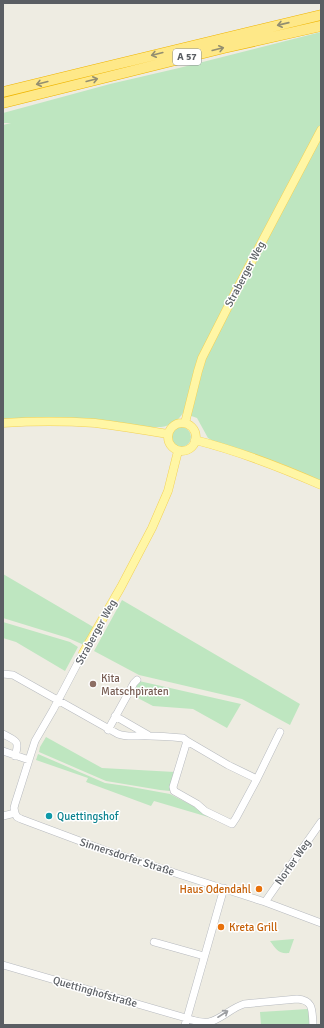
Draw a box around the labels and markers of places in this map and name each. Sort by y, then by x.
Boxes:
place label: Kita Matschpiraten [101,672,169,698]
marker: Kita Matschpiraten [88,679,98,689]
place label: Quettingshof [57,810,120,823]
marker: Quettingshof [44,811,54,821]
place label: Haus Odendahl [180,883,251,896]
marker: Haus Odendahl [254,884,264,894]
place label: Kreta Grill [229,921,277,934]
marker: Kreta Grill [216,922,226,932]

